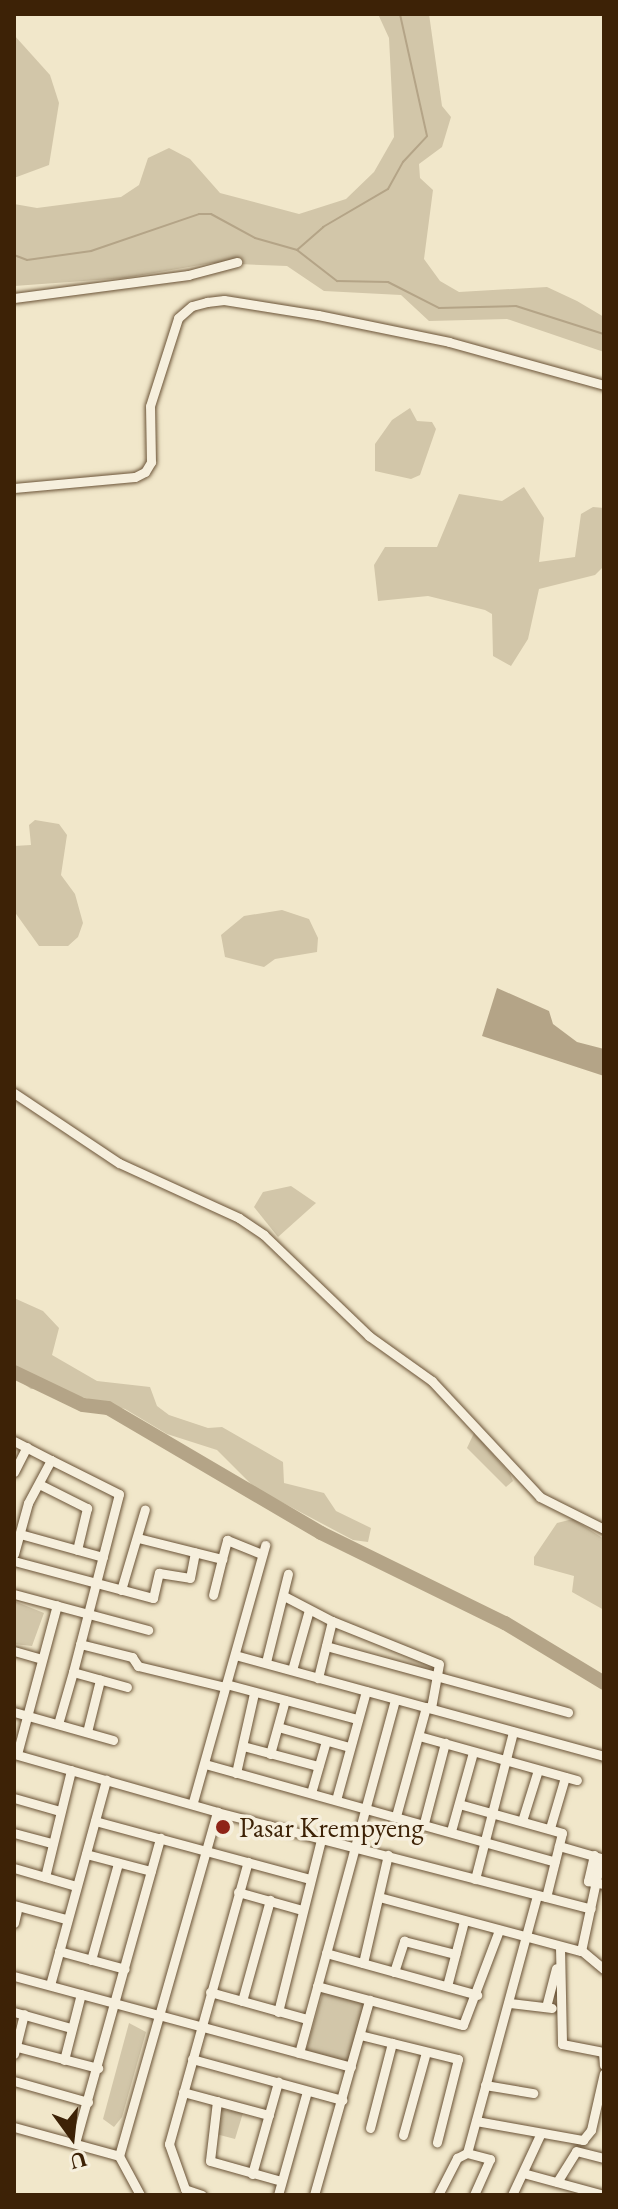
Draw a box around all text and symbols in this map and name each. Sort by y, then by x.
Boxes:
place label: Pasar Krempyeng [239,1810,424,1844]
marker: Pasar Krempyeng [214,1818,232,1836]
north arrow [32,2097,112,2177]
text: U [67,2145,90,2177]

